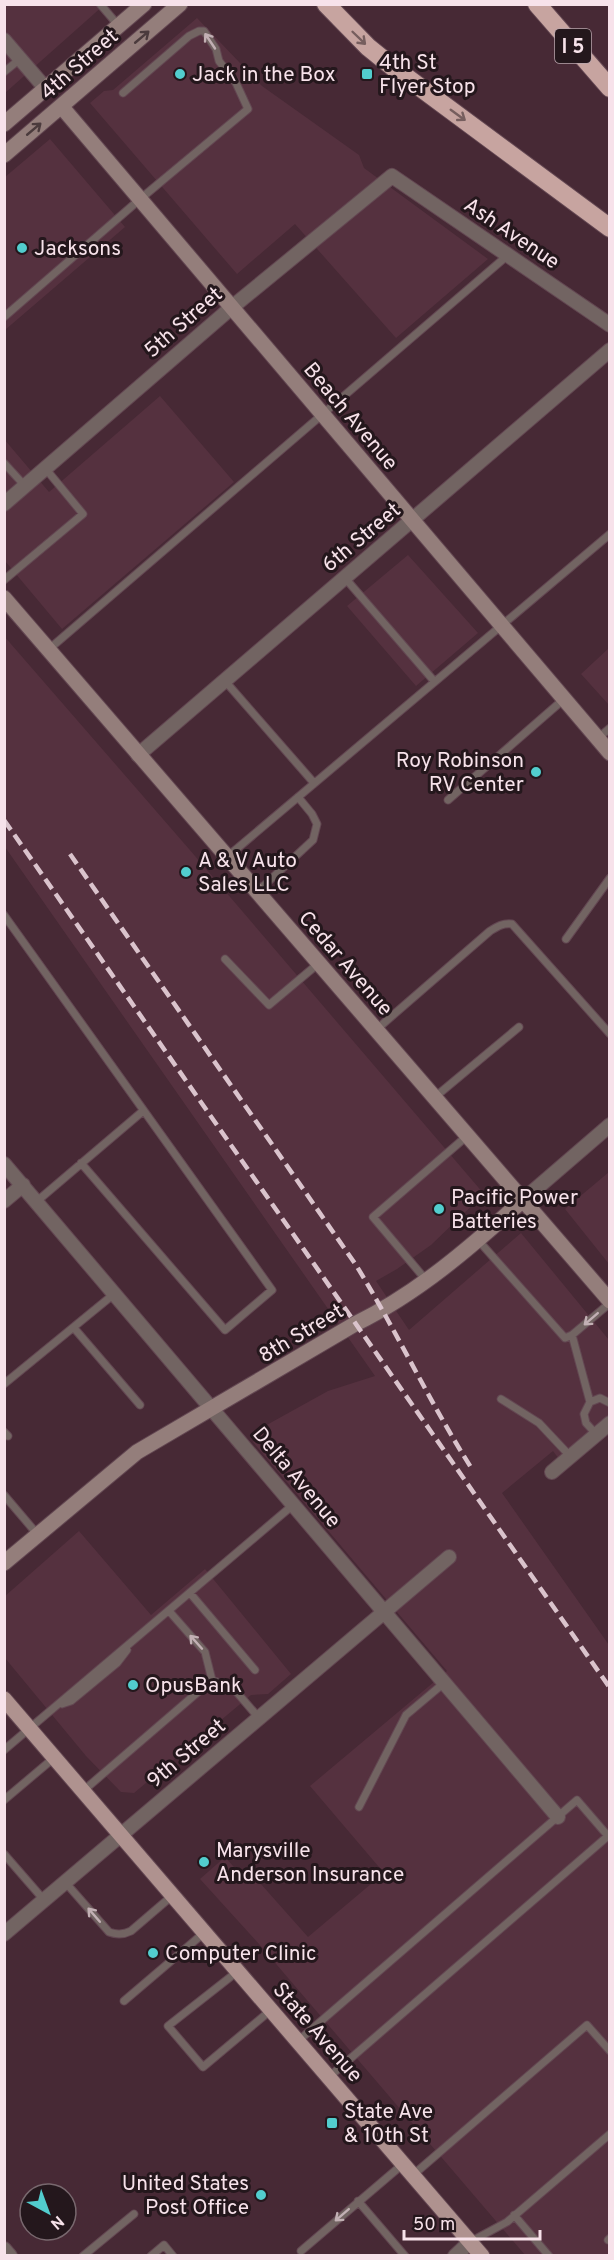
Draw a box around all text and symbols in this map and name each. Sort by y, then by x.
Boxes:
street label: 4th Street [35,24,125,107]
road number: I 5 [555,29,591,63]
one-way arrow [134,30,149,44]
one-way arrow [351,30,366,45]
one-way arrow [204,33,216,49]
place label: 4th St Flyer Stop [379,50,476,101]
place label: Jack in the Box [192,62,336,89]
marker: Jack in the Box [173,67,187,81]
marker: 4th St Flyer Stop [360,67,374,81]
one-way arrow [450,109,466,121]
one-way arrow [26,122,41,136]
street label: Ash Avenue [458,192,564,276]
place label: Jacksons [34,236,121,263]
marker: Jacksons [15,241,29,255]
street label: 5th Street [139,282,229,365]
street label: Beach Avenue [297,357,403,477]
street label: 6th Street [317,497,407,579]
place label: Roy Robinson RV Center [396,748,524,799]
marker: Roy Robinson RV Center [529,765,543,779]
place label: A & V Auto Sales LLC [198,848,297,899]
marker: A & V Auto Sales LLC [179,865,193,879]
street label: Cedar Avenue [292,906,398,1022]
place label: Pacific Power Batteries [451,1185,578,1236]
marker: Pacific Power Batteries [432,1202,446,1216]
street label: 8th Street [254,1298,349,1370]
one-way arrow [584,1312,599,1326]
street label: Delta Avenue [246,1422,346,1534]
one-way arrow [189,1635,203,1650]
place label: OpusBank [145,1673,242,1700]
marker: OpusBank [126,1678,140,1692]
street label: 9th Street [142,1713,232,1795]
place label: Marysville Anderson Insurance [216,1838,404,1889]
marker: Marysville Anderson Insurance [197,1855,211,1869]
one-way arrow [87,1908,101,1923]
place label: Computer Clinic [165,1941,316,1968]
marker: Computer Clinic [146,1946,160,1960]
street label: State Avenue [266,1977,368,2089]
place label: State Ave & 10th St [344,2099,433,2150]
marker: State Ave & 10th St [325,2116,339,2130]
place label: United States Post Office [122,2171,249,2222]
north arrow [18,2182,78,2242]
marker: United States Post Office [254,2188,268,2202]
scale bar [404,2203,540,2241]
one-way arrow [335,2208,350,2222]
text: N [46,2210,67,2233]
text: 50 m [413,2214,455,2237]

